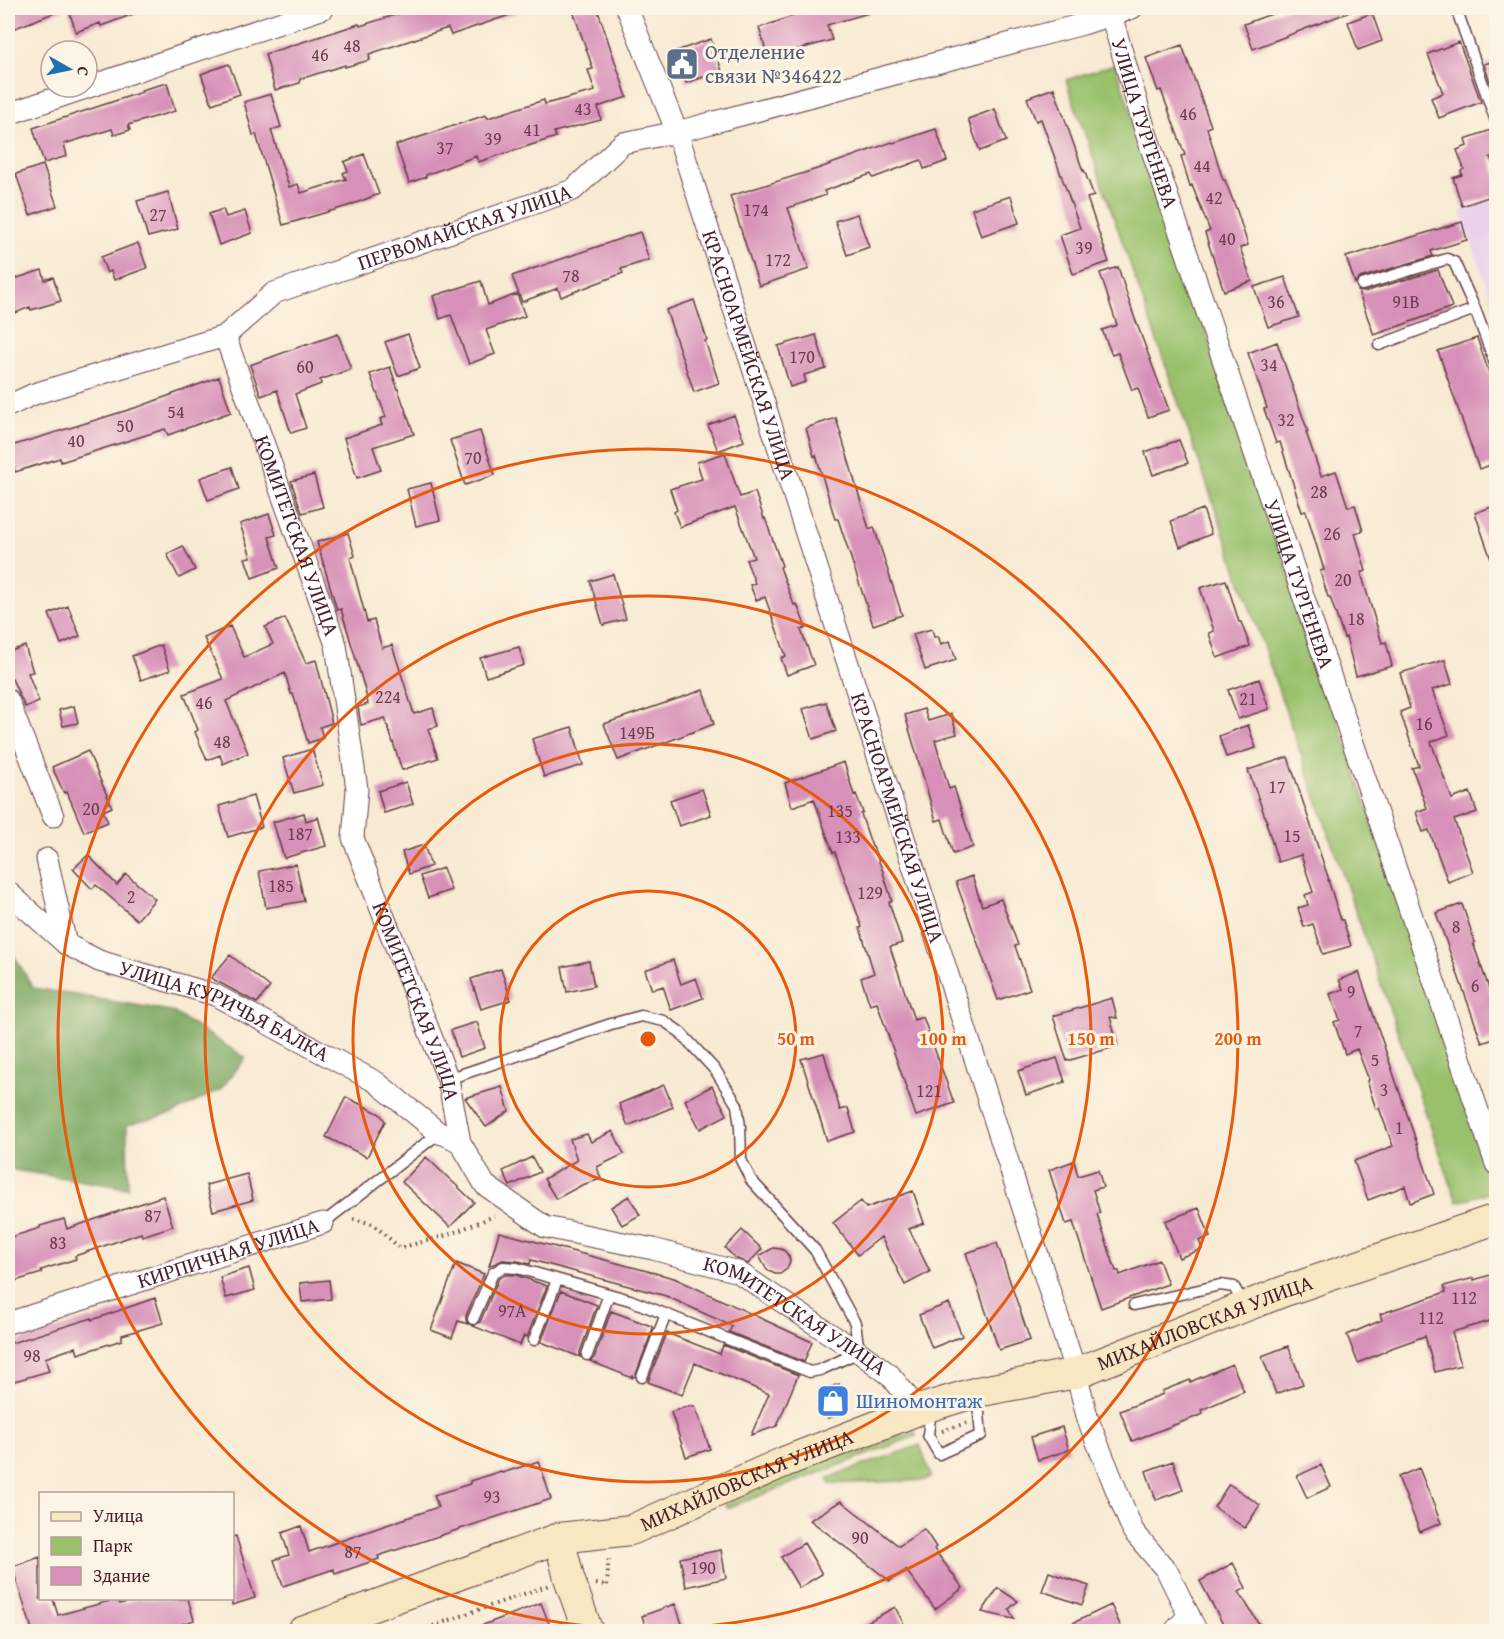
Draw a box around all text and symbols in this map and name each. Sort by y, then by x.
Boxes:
house number: 48 [343,32,361,59]
street label: УЛИЦА ТУРГЕНЕВА [1104,34,1187,213]
place label: Отделение связи №346422 [705,36,842,91]
north arrow [39,39,99,99]
house number: 46 [311,41,329,68]
public building icon: Отделение связи №346422 [664,46,700,82]
text: С [71,65,96,78]
house number: 43 [574,95,592,122]
house number: 46 [1179,100,1197,127]
house number: 41 [523,116,541,143]
house number: 39 [484,125,502,152]
house number: 37 [436,134,454,161]
house number: 44 [1193,152,1211,179]
street label: ПЕРВОМАЙСКАЯ УЛИЦА [353,176,576,278]
house number: 42 [1205,184,1223,211]
house number: 174 [743,196,769,223]
house number: 27 [149,201,167,228]
house number: 40 [1218,225,1236,252]
street label: КРАСНОАРМЕЙСКАЯ УЛИЦА [694,226,804,484]
house number: 39 [1075,234,1093,261]
house number: 172 [765,246,791,273]
house number: 78 [562,262,580,289]
house number: 36 [1267,288,1285,315]
house number: 91В [1392,288,1420,315]
house number: 170 [789,343,815,370]
house number: 34 [1260,351,1278,378]
house number: 60 [296,353,314,380]
house number: 54 [167,398,185,425]
house number: 32 [1277,406,1295,433]
house number: 50 [116,412,134,439]
house number: 40 [67,427,85,454]
street label: КОМИТЕТСКАЯ УЛИЦА [247,431,348,640]
house number: 70 [464,444,482,471]
house number: 28 [1310,478,1328,505]
street label: УЛИЦА ТУРГЕНЕВА [1256,495,1343,673]
house number: 26 [1323,520,1341,547]
house number: 20 [1334,566,1352,593]
house number: 18 [1347,605,1365,632]
house number: 224 [375,683,401,710]
house number: 21 [1239,685,1257,712]
house number: 46 [195,689,213,716]
street label: КРАСНОАРМЕЙСКАЯ УЛИЦА [843,689,953,947]
house number: 16 [1415,710,1433,737]
house number: 149Б [619,719,655,746]
house number: 48 [213,728,231,755]
house number: 17 [1268,773,1286,800]
house number: 20 [82,795,100,822]
house number: 135 [827,797,853,824]
house number: 187 [287,820,313,847]
house number: 15 [1283,822,1301,849]
house number: 133 [835,823,861,850]
house number: 185 [268,872,294,899]
house number: 129 [857,879,883,906]
house number: 2 [127,883,135,910]
street label: КОМИТЕТСКАЯ УЛИЦА [365,897,468,1103]
house number: 8 [1452,913,1460,940]
street label: УЛИЦА КУРИЧЬЯ БАЛКА [115,952,335,1069]
house number: 6 [1471,972,1479,999]
house number: 9 [1347,978,1355,1005]
house number: 7 [1354,1017,1362,1044]
text: 50 m [777,1025,816,1052]
text: 100 m [919,1025,967,1052]
text: 150 m [1067,1025,1115,1052]
text: 200 m [1214,1025,1262,1052]
centre of rings [638,1029,658,1049]
house number: 5 [1371,1046,1379,1073]
house number: 3 [1380,1076,1388,1103]
house number: 121 [916,1077,942,1104]
house number: 1 [1395,1114,1403,1141]
house number: 87 [144,1202,162,1229]
street label: КИРПИЧНАЯ УЛИЦА [133,1209,323,1296]
house number: 83 [49,1229,67,1256]
street label: КОМИТЕТСКАЯ УЛИЦА [700,1247,894,1383]
street label: МИХАЙЛОВСКАЯ УЛИЦА [1092,1267,1317,1378]
house number: 112 [1451,1284,1477,1311]
house number: 97А [498,1297,526,1324]
house number: 112 [1418,1304,1444,1331]
house number: 98 [23,1342,41,1369]
shop icon: Шиномонтаж [815,1383,851,1419]
place label: Шиномонтаж [856,1385,983,1416]
street label: МИХАЙЛОВСКАЯ УЛИЦА [635,1421,858,1539]
house number: 93 [483,1483,501,1510]
legend [39,1492,234,1600]
text: Улица [93,1502,144,1529]
house number: 90 [851,1524,869,1551]
text: Парк [93,1532,133,1559]
house number: 87 [344,1538,362,1565]
house number: 190 [690,1554,716,1581]
text: Здание [93,1562,150,1589]

